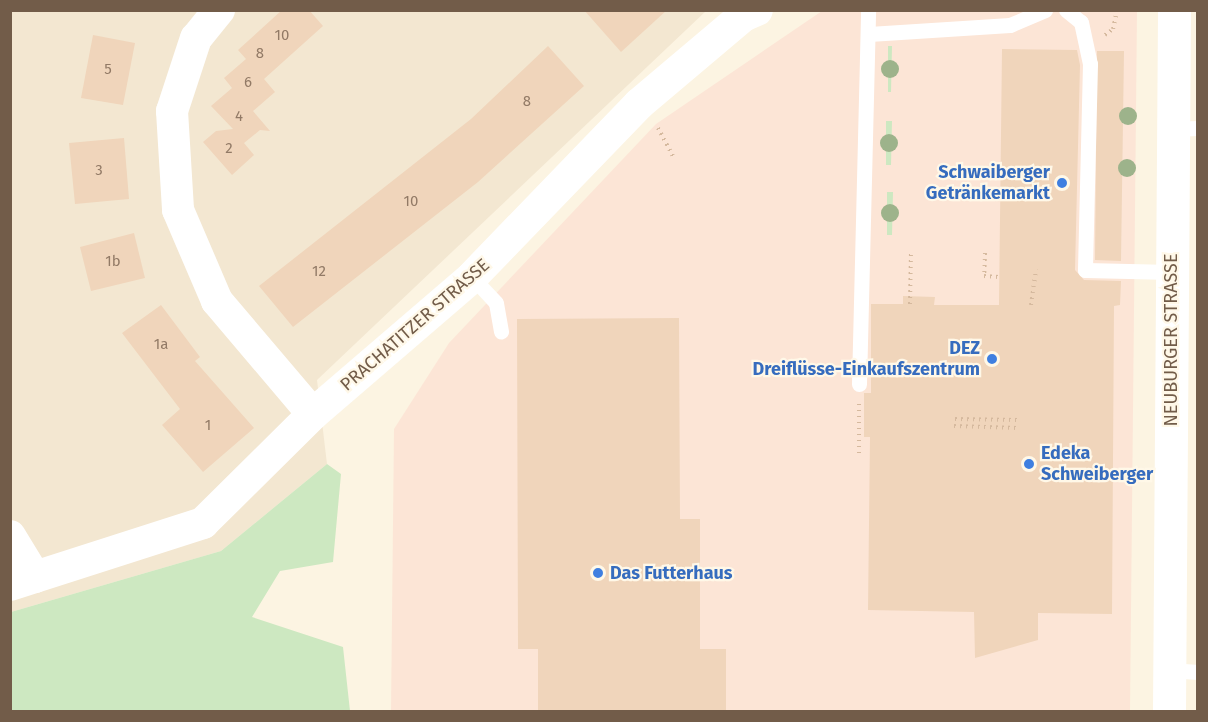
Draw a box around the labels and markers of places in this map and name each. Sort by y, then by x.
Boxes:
place label: Schwaiberger Getränkemarkt [926,162,1050,204]
marker: Schwaiberger Getränkemarkt [1055,176,1069,190]
place label: DEZ Dreiflüsse-Einkaufszentrum [753,338,980,380]
marker: DEZ Dreiflüsse-Einkaufszentrum [985,352,999,366]
place label: Edeka Schweiberger [1041,443,1153,486]
marker: Edeka Schweiberger [1022,457,1036,471]
place label: Das Futterhaus [610,562,733,584]
marker: Das Futterhaus [591,566,605,580]

